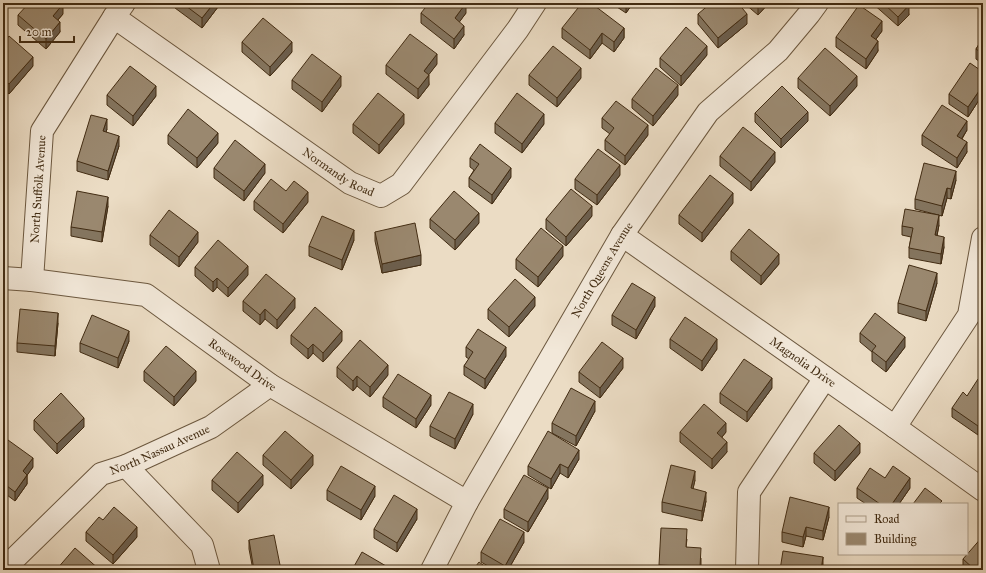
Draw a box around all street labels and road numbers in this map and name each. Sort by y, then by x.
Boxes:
street label: North Suffolk Avenue [27,135,49,244]
street label: Normandy Road [300,145,376,199]
street label: North Queens Avenue [569,219,636,320]
street label: Magnolia Drive [767,334,839,390]
street label: Rosewood Drive [206,336,279,394]
street label: North Nassau Avenue [108,422,212,478]

